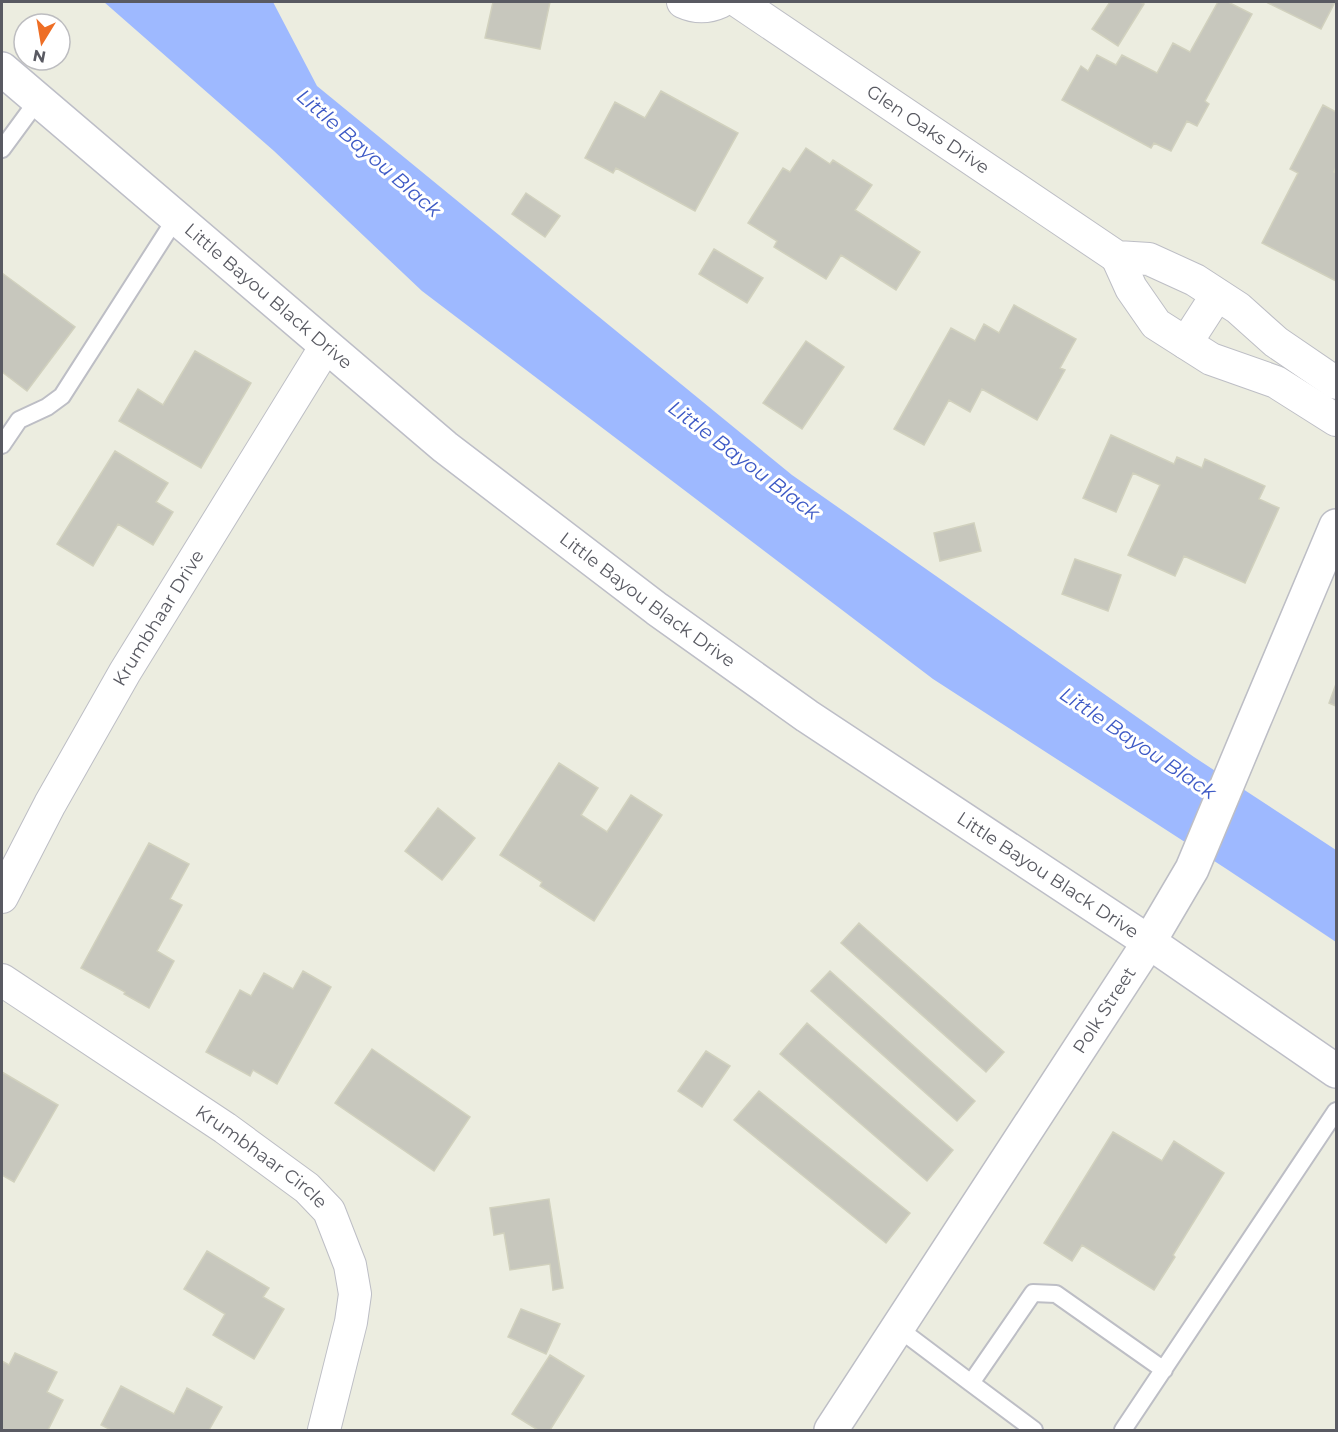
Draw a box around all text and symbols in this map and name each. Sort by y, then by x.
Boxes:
north arrow [12,12,72,72]
text: N [31,46,47,67]
street label: Glen Oaks Drive [862,80,994,179]
water label: Little Bayou Black [292,84,447,223]
street label: Little Bayou Black Drive [180,219,357,374]
water label: Little Bayou Black [664,395,825,525]
street label: Little Bayou Black Drive [555,528,740,672]
street label: Krumbhaar Drive [108,546,209,690]
water label: Little Bayou Black [1055,682,1222,805]
street label: Little Bayou Black Drive [953,807,1143,943]
street label: Polk Street [1068,963,1141,1058]
street label: Krumbhaar Circle [191,1101,332,1213]

